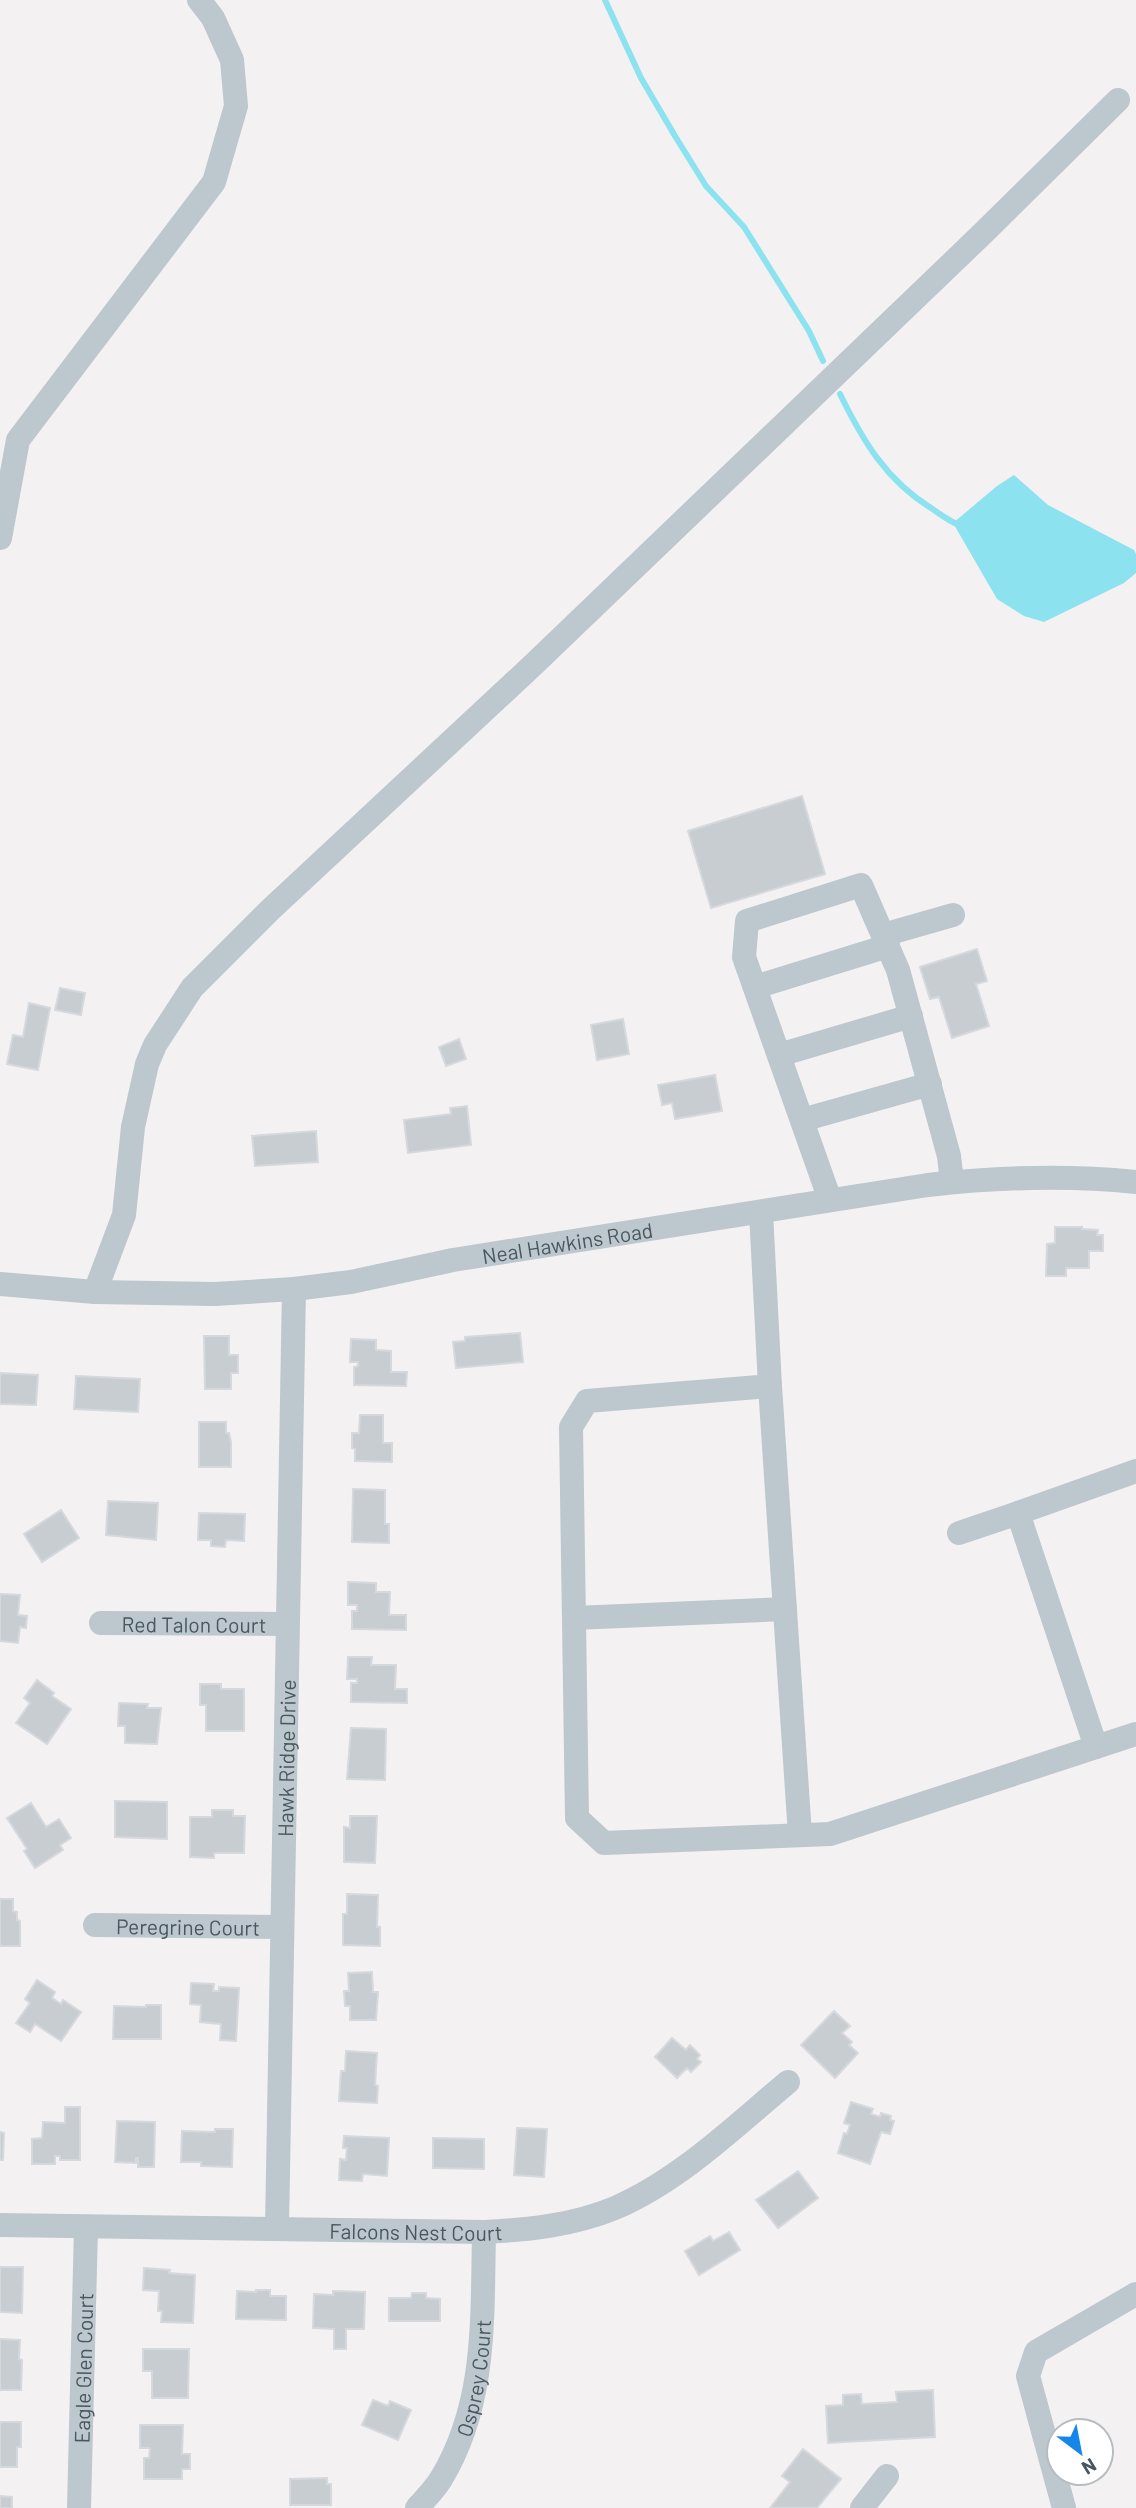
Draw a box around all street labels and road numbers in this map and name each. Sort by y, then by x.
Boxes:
street label: Neal Hawkins Road [480,1216,654,1268]
street label: Red Talon Court [121,1611,267,1636]
street label: Hawk Ridge Drive [272,1679,299,1837]
street label: Peregrine Court [116,1913,260,1939]
street label: Falcons Nest Court [329,2217,503,2245]
street label: Eagle Glen Court [68,2293,97,2444]
street label: Osprey Court [450,2319,495,2440]

